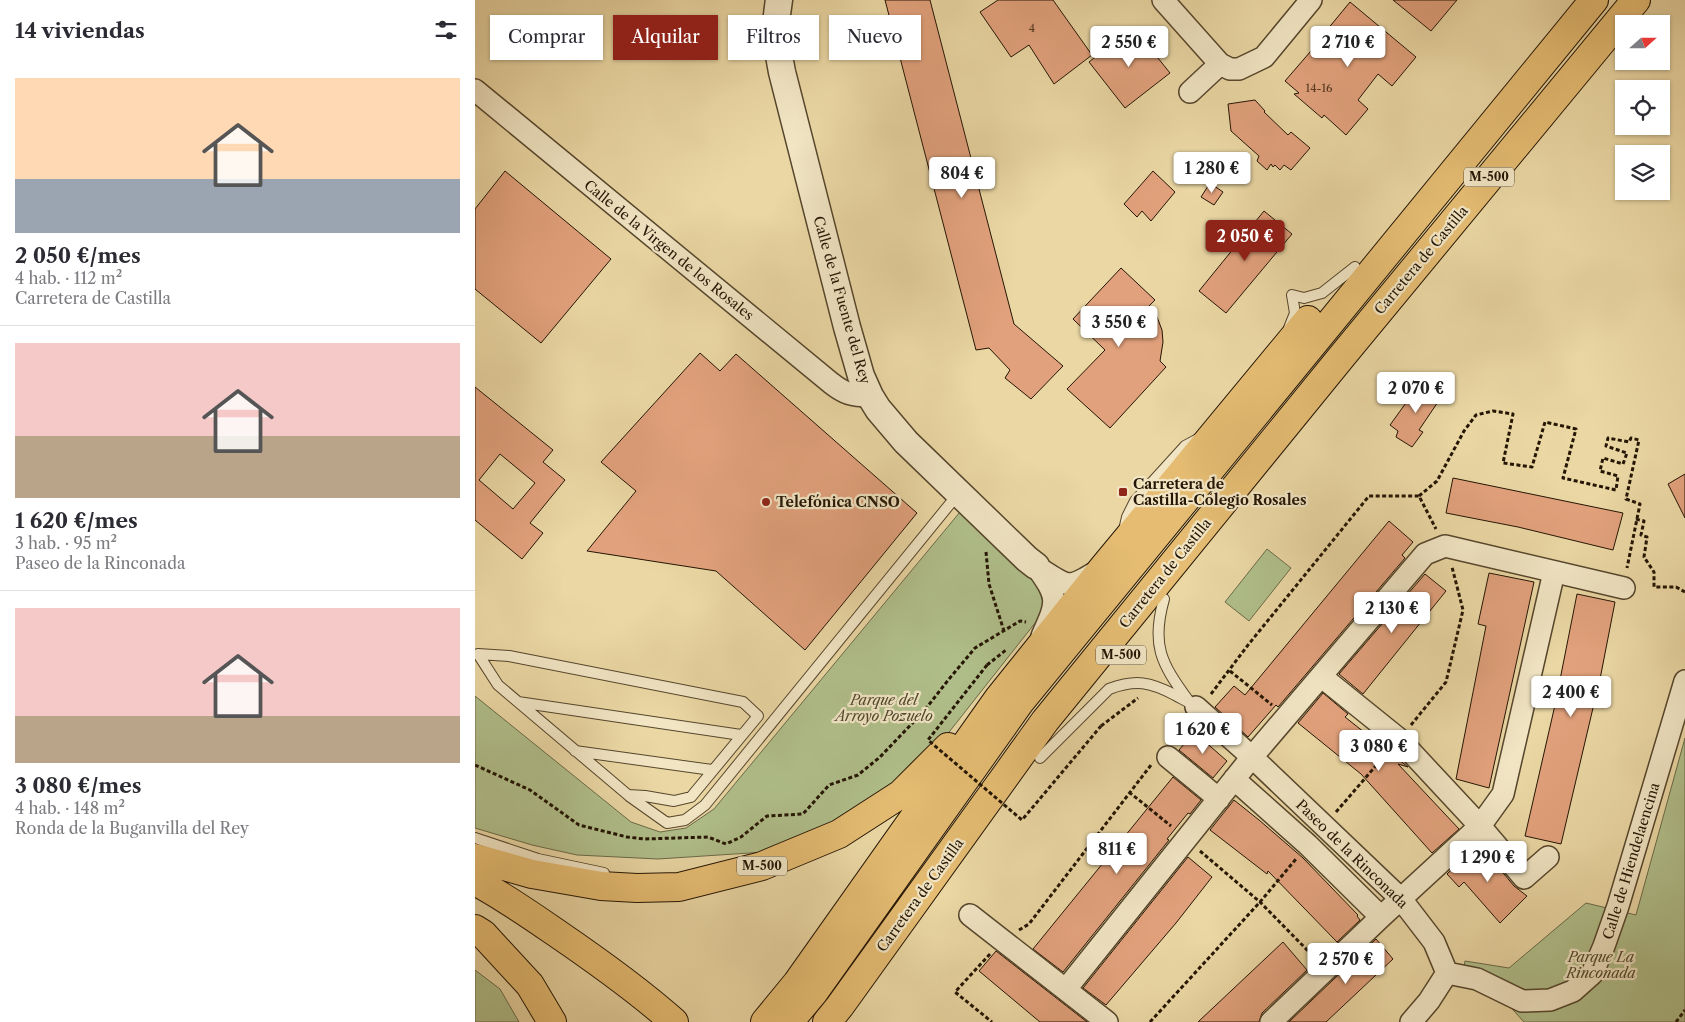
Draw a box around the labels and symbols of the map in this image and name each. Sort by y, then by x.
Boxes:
north arrow [1615,15,1670,70]
house number: 4 [1029,21,1035,35]
pin: 2 550 € [1083,26,1175,68]
pin: 2 710 € [1302,26,1394,68]
house number: 14-16 [1306,81,1333,95]
pin: 1 280 € [1166,152,1258,194]
pin: 804 € [927,156,997,199]
road number: M-500 [1464,168,1514,186]
street label: Calle de la Virgen de los Rosales [580,176,758,324]
street label: Carretera de Castilla [1370,202,1472,318]
street label: Calle de la Fuente del Rey [809,214,875,386]
pin: 2 050 € [1199,220,1291,262]
pin: 3 550 € [1073,306,1165,348]
pin: 2 070 € [1370,372,1462,414]
place label: Carretera de Castilla-Colegio Rosales [1133,475,1306,509]
marker: Carretera de Castilla-Colegio Rosales [1117,486,1129,498]
place label: Telefónica CNSO [776,493,900,511]
marker: Telefónica CNSO [760,496,772,508]
street label: Carretera de Castilla [1115,514,1215,632]
pin: 2 130 € [1346,592,1438,634]
road number: M-500 [1096,646,1146,664]
pin: 2 400 € [1525,676,1617,718]
park label: Parque del Arroyo Pozuelo [833,691,933,725]
pin: 1 620 € [1157,712,1249,755]
pin: 3 080 € [1333,730,1425,772]
street label: Calle de Hiendelaencina [1599,780,1664,942]
street label: Paseo de la Rinconada [1292,796,1412,913]
pin: 811 € [1082,832,1152,875]
street label: Carretera de Castilla [873,834,968,955]
pin: 1 290 € [1442,840,1534,883]
road number: M-500 [737,856,787,876]
pin: 2 570 € [1300,942,1392,985]
park label: Parque La Rinconada [1565,948,1636,982]

